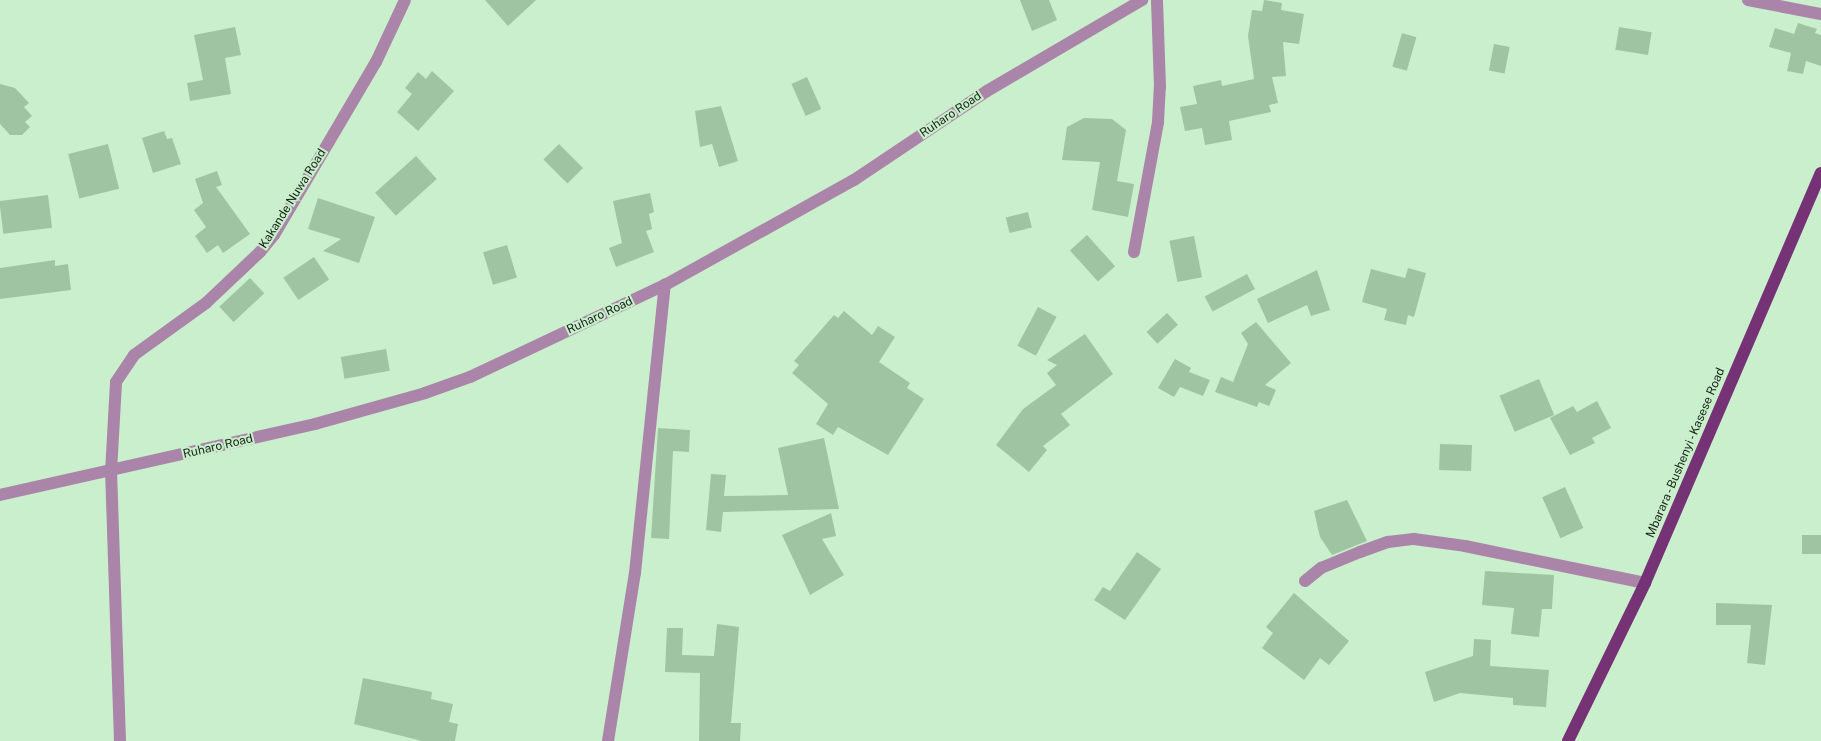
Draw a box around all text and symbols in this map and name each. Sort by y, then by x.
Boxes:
street label: Ruharo Road [917,89,985,141]
street label: Kakande Nuwa Road [256,146,330,252]
street label: Ruharo Road [565,294,635,338]
street label: Mbarara - Bushenyi - Kasese Road [1642,363,1730,543]
street label: Ruharo Road [182,432,254,462]

